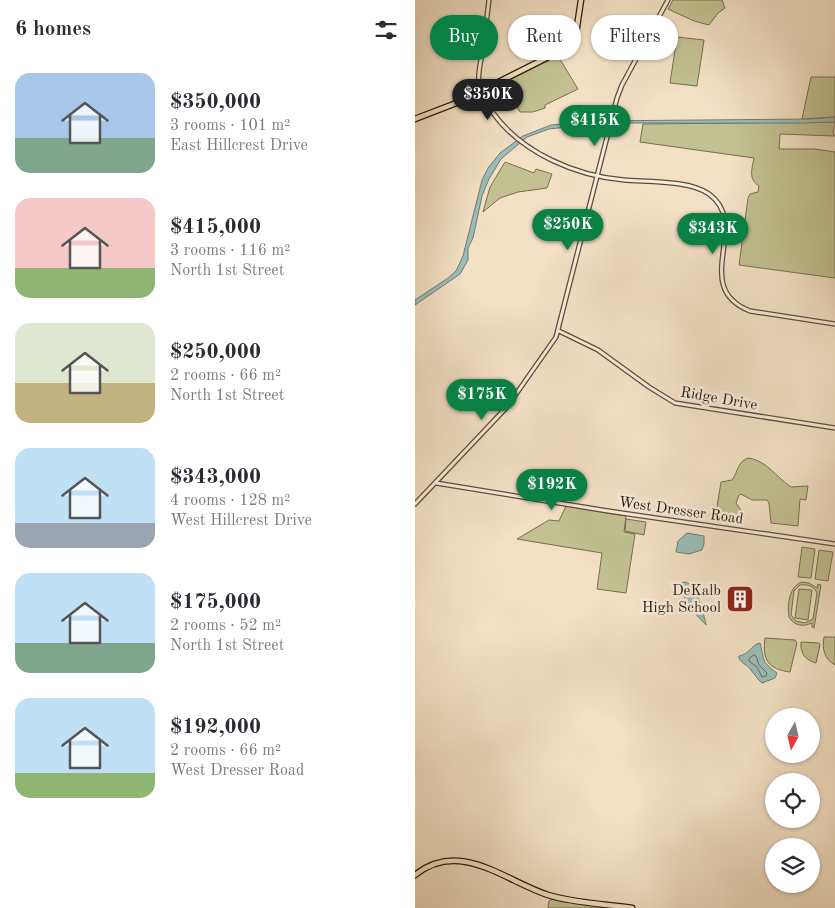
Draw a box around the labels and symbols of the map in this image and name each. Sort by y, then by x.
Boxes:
pin: $350K [453,78,523,121]
pin: $415K [560,104,630,147]
pin: $250K [533,208,603,251]
pin: $343K [678,212,748,255]
pin: $175K [447,378,517,421]
street label: Ridge Drive [679,385,758,414]
pin: $192K [517,468,587,511]
street label: West Dresser Road [617,495,744,528]
place label: DeKalb High School [642,584,721,616]
building icon: DeKalb High School [725,584,755,614]
north arrow [765,708,820,762]

